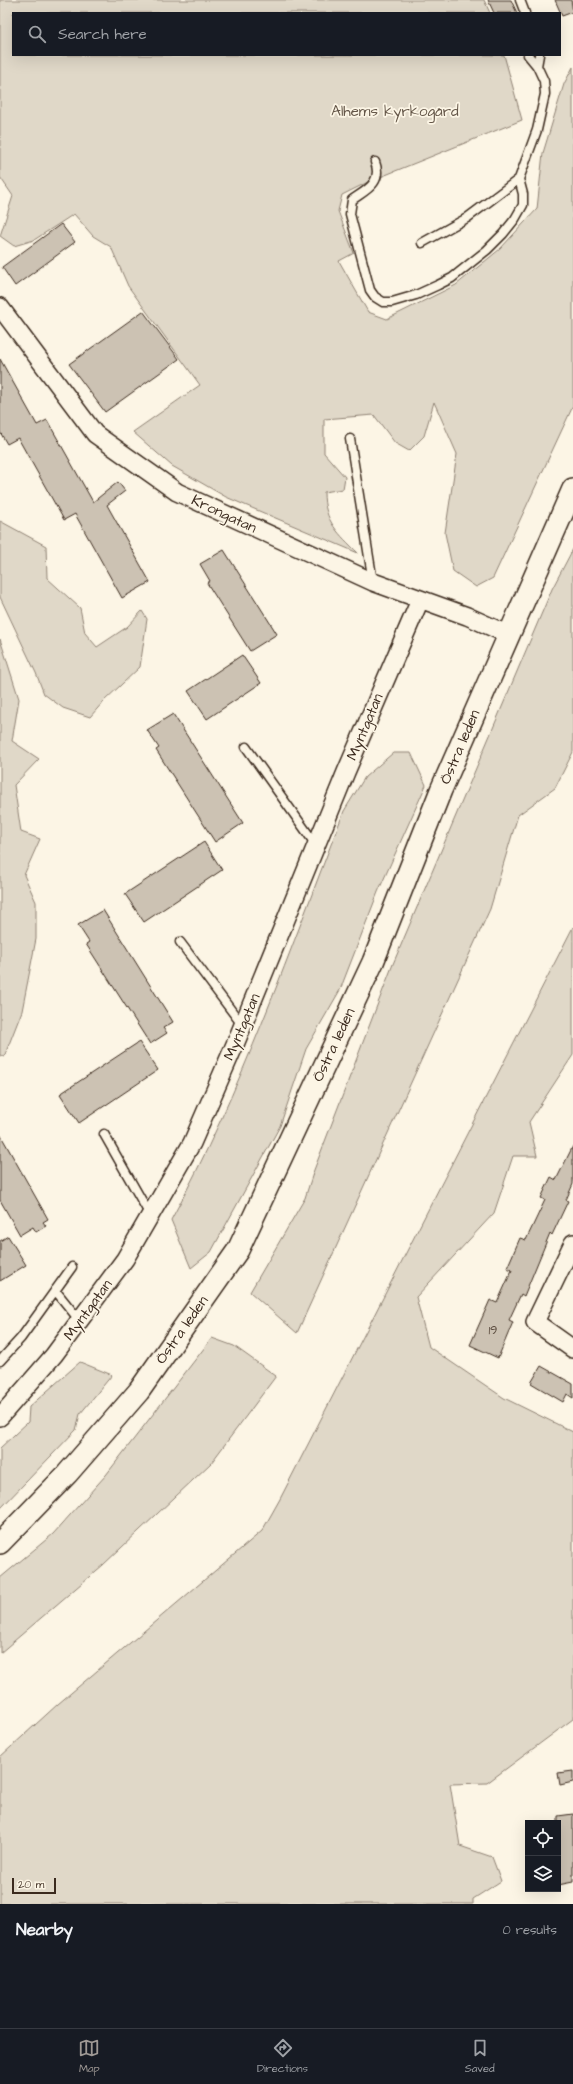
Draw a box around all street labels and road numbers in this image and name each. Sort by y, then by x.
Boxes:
street label: Krongatan [187,490,261,539]
street label: Myntgatan [342,690,390,764]
street label: Östra leden [435,706,485,788]
street label: Myntgatan [219,990,267,1064]
street label: Östra leden [308,1004,360,1085]
street label: Myntgatan [59,1275,118,1345]
street label: Östra leden [151,1291,214,1369]

